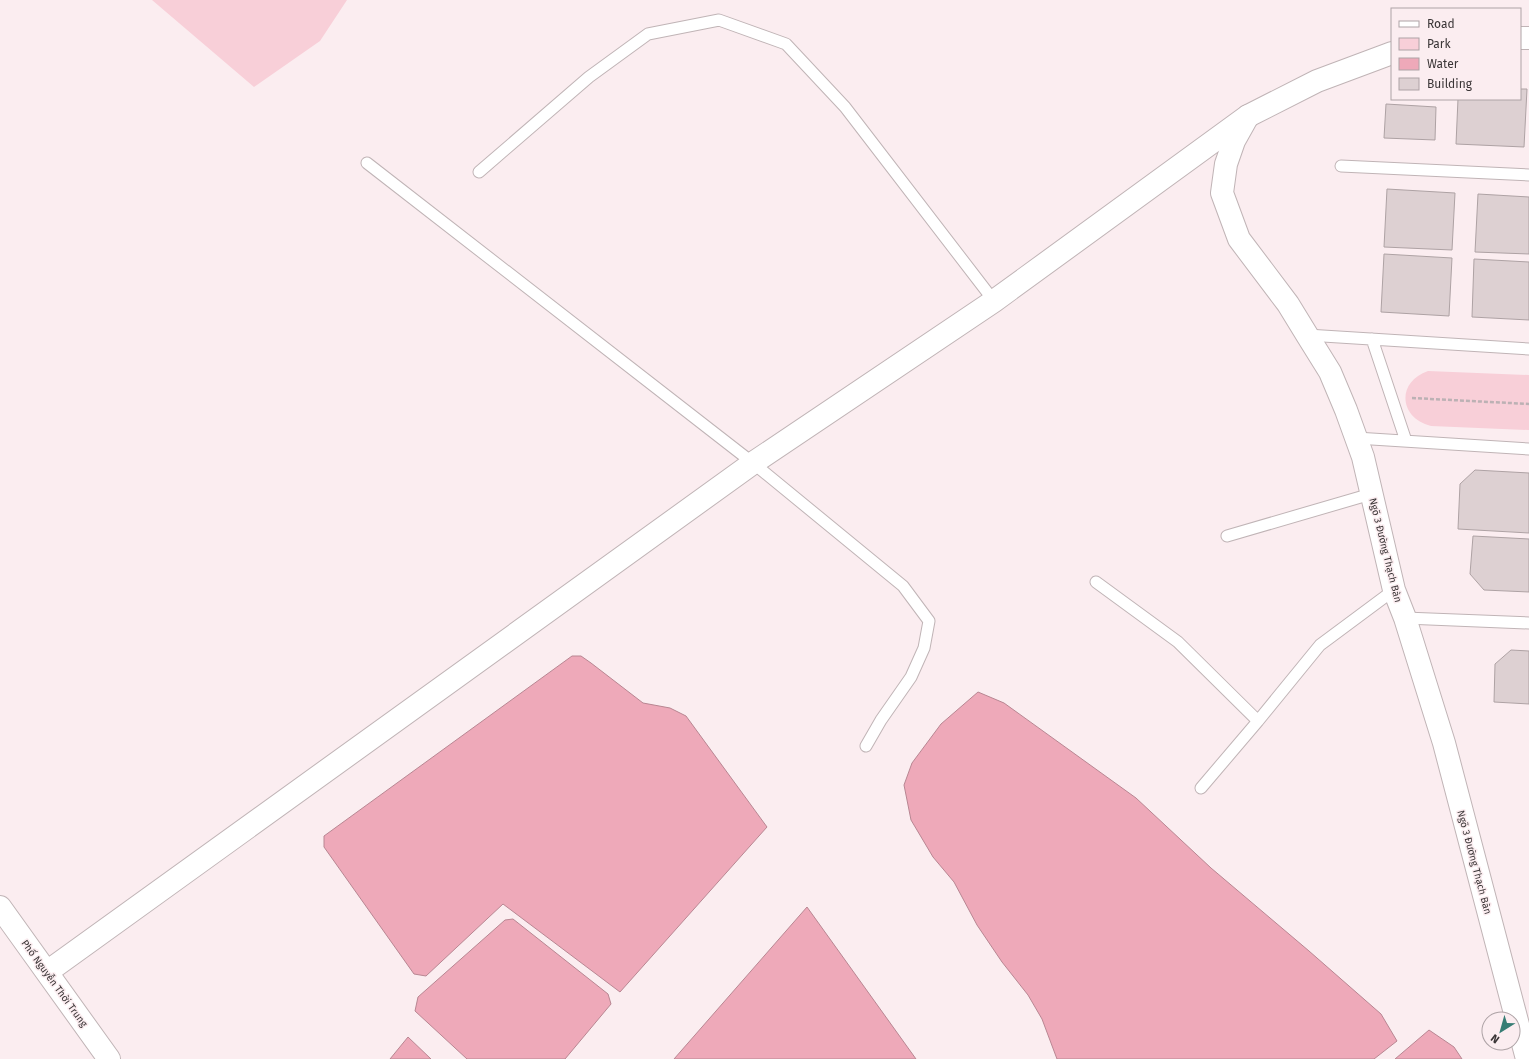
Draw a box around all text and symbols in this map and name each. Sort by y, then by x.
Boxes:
legend [1391,8,1521,100]
text: Road [1427,17,1455,31]
text: Park [1427,37,1451,51]
text: Water [1427,57,1459,71]
text: Building [1427,77,1473,91]
street label: Ngõ 3 Đường Thạch Bàn [1366,497,1404,604]
street label: Ngõ 3 Đường Thạch Bàn [1454,809,1494,916]
street label: Phố Nguyễn Thời Trung [19,937,91,1030]
north arrow [1481,1011,1521,1051]
text: N [1488,1031,1502,1046]

